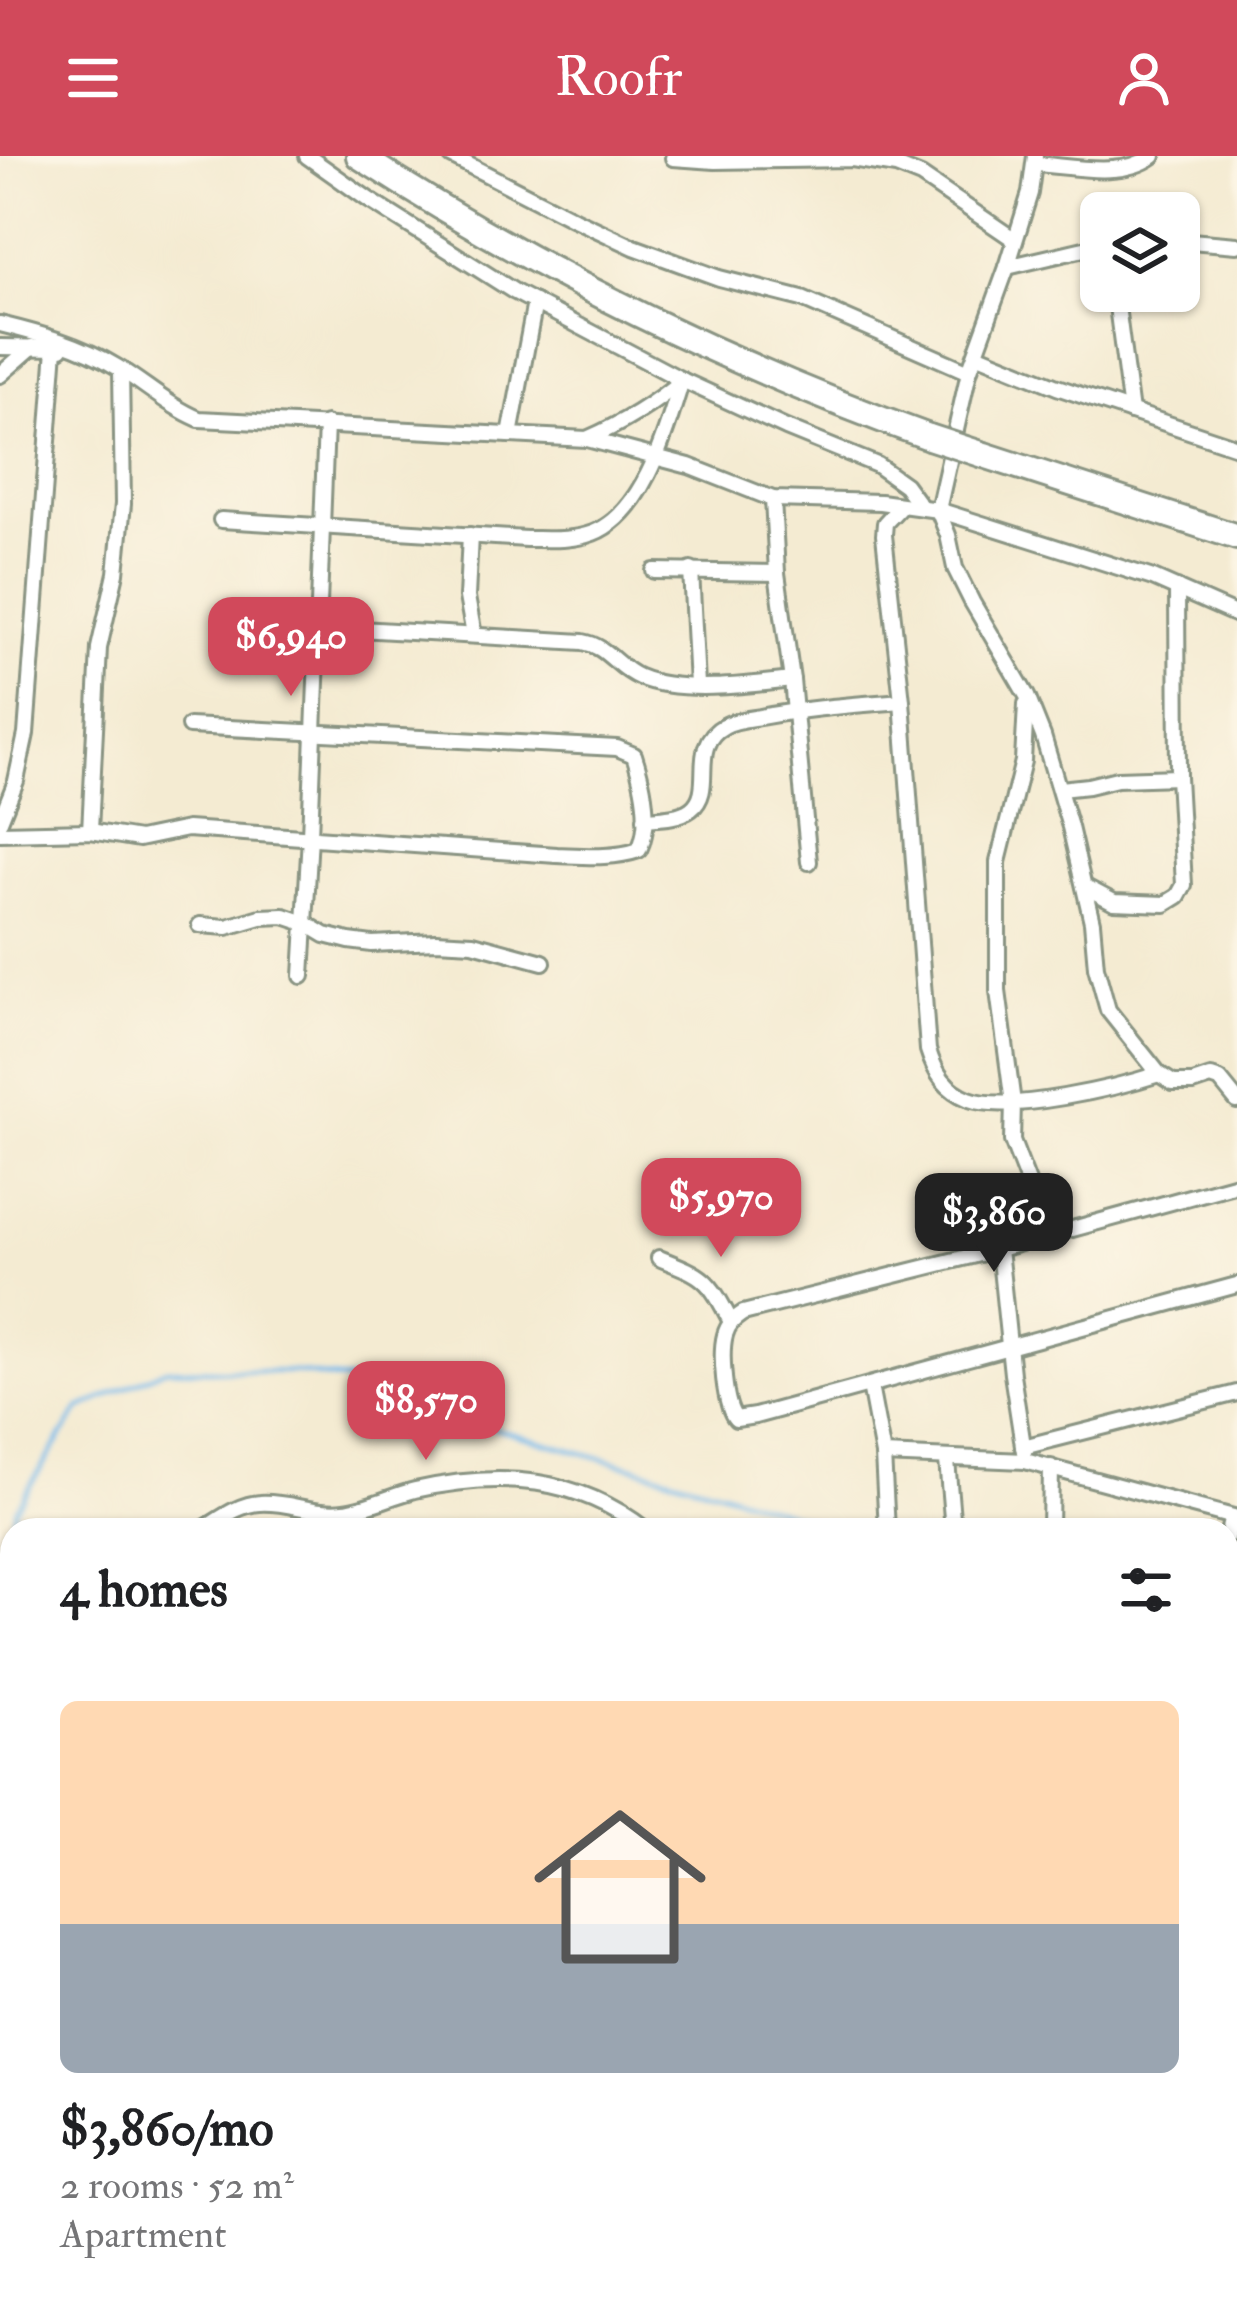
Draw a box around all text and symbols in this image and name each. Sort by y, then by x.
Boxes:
text: Roofr [555,44,682,112]
icon: menu [60,45,126,111]
icon: person [1111,45,1177,111]
map controls [1080,192,1200,312]
button: layers [1080,192,1200,312]
pin: $6,940 [193,597,389,699]
text: $6,940 [235,611,347,660]
pin: $5,970 [623,1158,819,1260]
text: $5,970 [668,1172,774,1221]
pin: $3,860 [896,1173,1092,1275]
text: $3,860 [942,1187,1046,1236]
pin: $8,570 [328,1361,524,1463]
text: $8,570 [374,1375,478,1424]
icon: filters [1113,1557,1179,1623]
text: 4 homes [60,1558,228,1622]
icon: home [512,1779,728,1995]
text: $3,860/mo [60,2097,274,2161]
text: 2 rooms · 52 m² [60,2161,294,2210]
text: Apartment [60,2210,227,2259]

